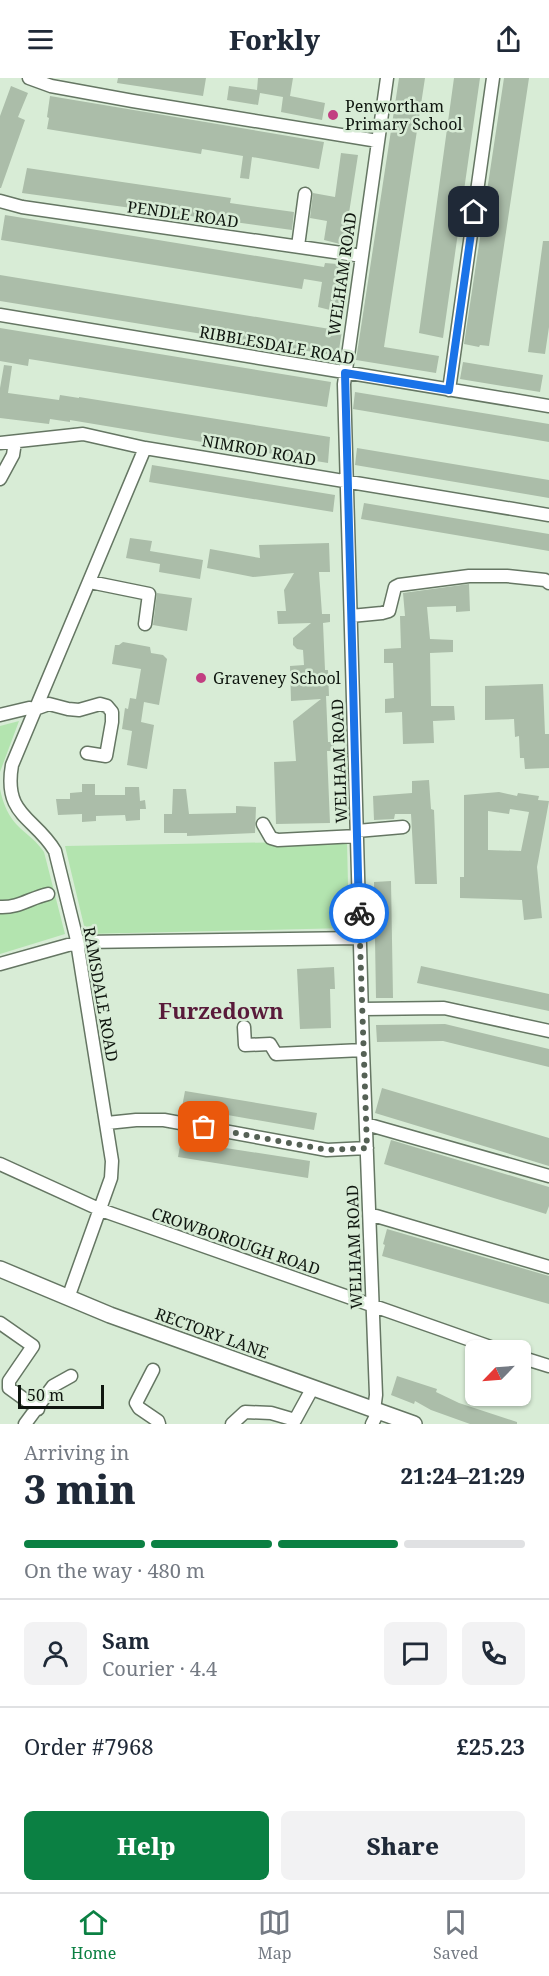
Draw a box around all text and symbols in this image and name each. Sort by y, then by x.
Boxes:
text: Forkly [229,21,320,58]
icon: menu [24,23,57,56]
icon: share [492,23,525,56]
place label: Penwortham Primary School [345,95,462,135]
marker: Penwortham Primary School [326,108,340,122]
pin [448,186,499,237]
street label: PENDLE ROAD [126,195,240,233]
icon: home [457,195,490,228]
street label: WELHAM ROAD [322,211,362,337]
street label: RIBBLESDALE ROAD [198,321,356,369]
street label: NIMROD ROAD [200,429,318,471]
place label: Graveney School [213,667,341,689]
marker: Graveney School [194,671,208,685]
street label: WELHAM ROAD [326,698,352,824]
courier [329,883,389,943]
icon: bike [343,897,376,930]
street label: RAMSDALE ROAD [78,925,124,1063]
district label: Furzedown [158,995,284,1025]
pin [178,1101,229,1152]
icon: bag [187,1110,220,1143]
street label: WELHAM ROAD [341,1184,367,1310]
street label: CROWBOROUGH ROAD [149,1202,323,1280]
street label: RECTORY LANE [152,1302,272,1364]
north arrow [465,1340,531,1406]
map controls [465,1340,531,1406]
scale bar [18,1382,104,1410]
text: 50 m [27,1384,64,1406]
text: Arriving in [24,1439,129,1466]
text: 21:24–21:29 [401,1460,525,1490]
text: 3 min [24,1462,136,1515]
text: On the way · 480 m [24,1557,205,1584]
button: person [24,1622,87,1685]
button: chat [384,1622,447,1685]
button: phone [462,1622,525,1685]
text: Sam [102,1625,150,1655]
text: Courier · 4.4 [102,1655,217,1682]
text: Order #7968 [24,1731,154,1761]
text: £25.23 [457,1731,525,1761]
button: Help [24,1811,269,1880]
button: Share [281,1811,525,1880]
tab: Home [71,1906,116,1964]
tab: Map [258,1906,292,1964]
tab: Saved [433,1906,478,1964]

